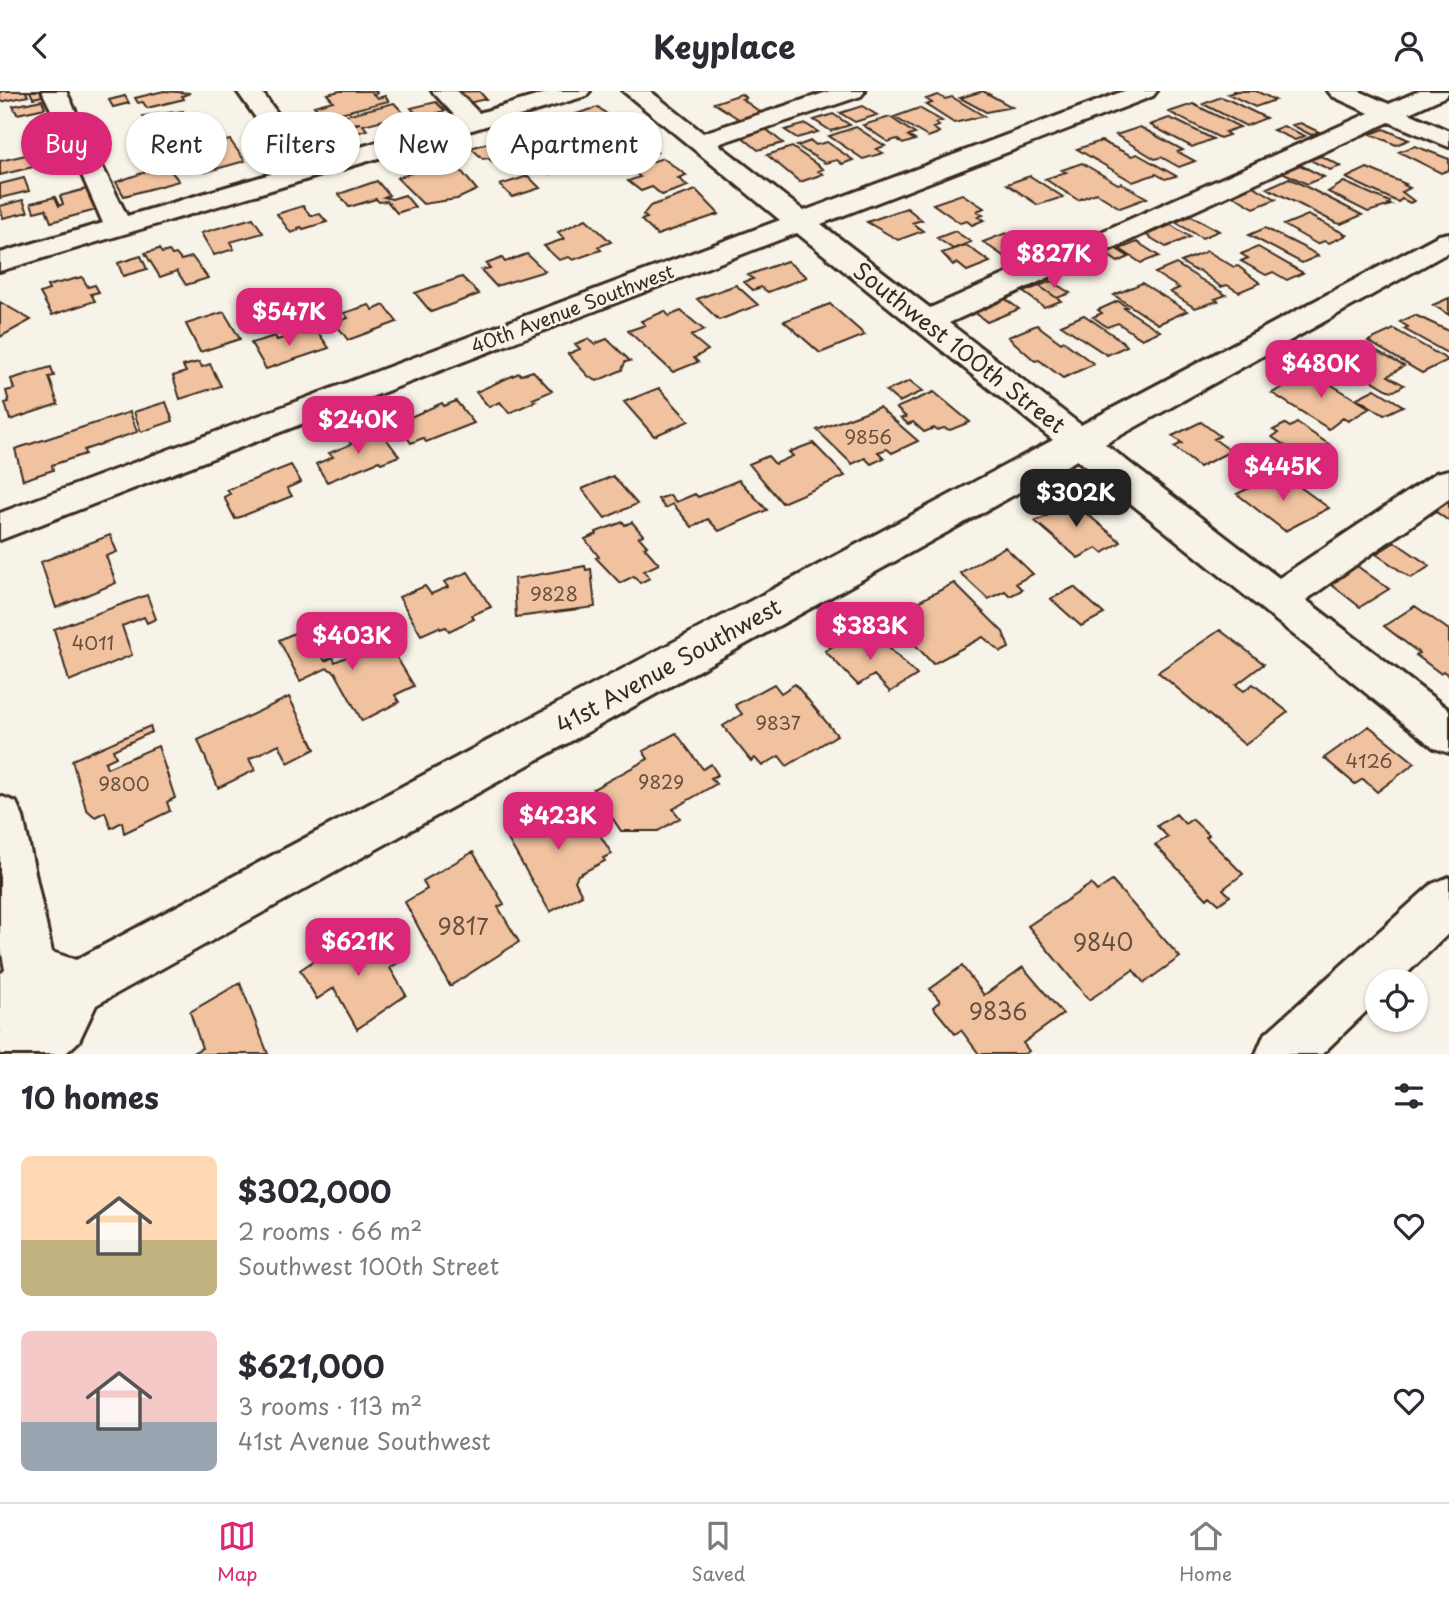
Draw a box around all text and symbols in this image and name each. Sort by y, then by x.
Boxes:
text: Keyplace [653,22,796,70]
icon: back [21,27,59,65]
icon: person [1390,27,1428,65]
chip: Buy [21,112,112,175]
chip: Rent [126,112,227,175]
chip: Filters [241,112,360,175]
chip: New [374,112,472,175]
chip: Apartment [486,112,662,175]
pin: $827K [1005,231,1103,290]
text: $827K [1017,235,1091,270]
street label: Southwest 100th Street [846,253,1074,441]
street label: 40th Avenue Southwest [466,256,678,360]
pin: $547K [240,289,338,348]
text: $547K [252,293,326,328]
pin: $480K [1272,341,1370,400]
text: $480K [1281,345,1361,380]
pin: $240K [309,397,407,456]
text: $240K [318,401,398,436]
house number: 9856 [844,422,892,450]
pin: $445K [1234,443,1332,503]
text: $445K [1244,448,1322,483]
pin: $302K [1027,469,1125,529]
text: $302K [1036,474,1116,509]
house number: 9828 [530,579,578,607]
street label: 41st Avenue Southwest [549,588,787,742]
pin: $383K [821,603,919,662]
text: $383K [832,607,908,642]
pin: $403K [303,613,401,672]
text: $403K [312,617,392,652]
house number: 4011 [72,628,114,656]
house number: 9837 [755,708,801,736]
house number: 4126 [1345,746,1393,774]
house number: 9829 [638,767,684,795]
house number: 9800 [98,769,150,797]
pin: $423K [509,793,607,852]
text: $423K [519,797,597,832]
house number: 9817 [438,908,488,943]
pin: $621K [309,919,407,978]
text: $621K [321,923,395,958]
house number: 9840 [1073,924,1133,959]
map controls [1365,969,1428,1032]
button: locate [1365,969,1428,1032]
house number: 9836 [969,993,1027,1028]
text: 10 homes [21,1074,159,1119]
icon: filters [1390,1077,1428,1115]
text: $302,000 [238,1168,392,1213]
icon: home [77,1184,161,1268]
icon: heart [1390,1207,1428,1245]
text: 2 rooms · 66 m² [238,1213,422,1248]
text: Southwest 100th Street [238,1248,499,1283]
text: $621,000 [238,1343,385,1388]
icon: home [77,1359,161,1443]
icon: heart [1390,1382,1428,1420]
text: 3 rooms · 113 m² [238,1388,422,1423]
text: 41st Avenue Southwest [238,1423,491,1458]
tab: Map [217,1517,258,1587]
tab: Saved [691,1517,745,1587]
tab: Home [1179,1517,1232,1587]

